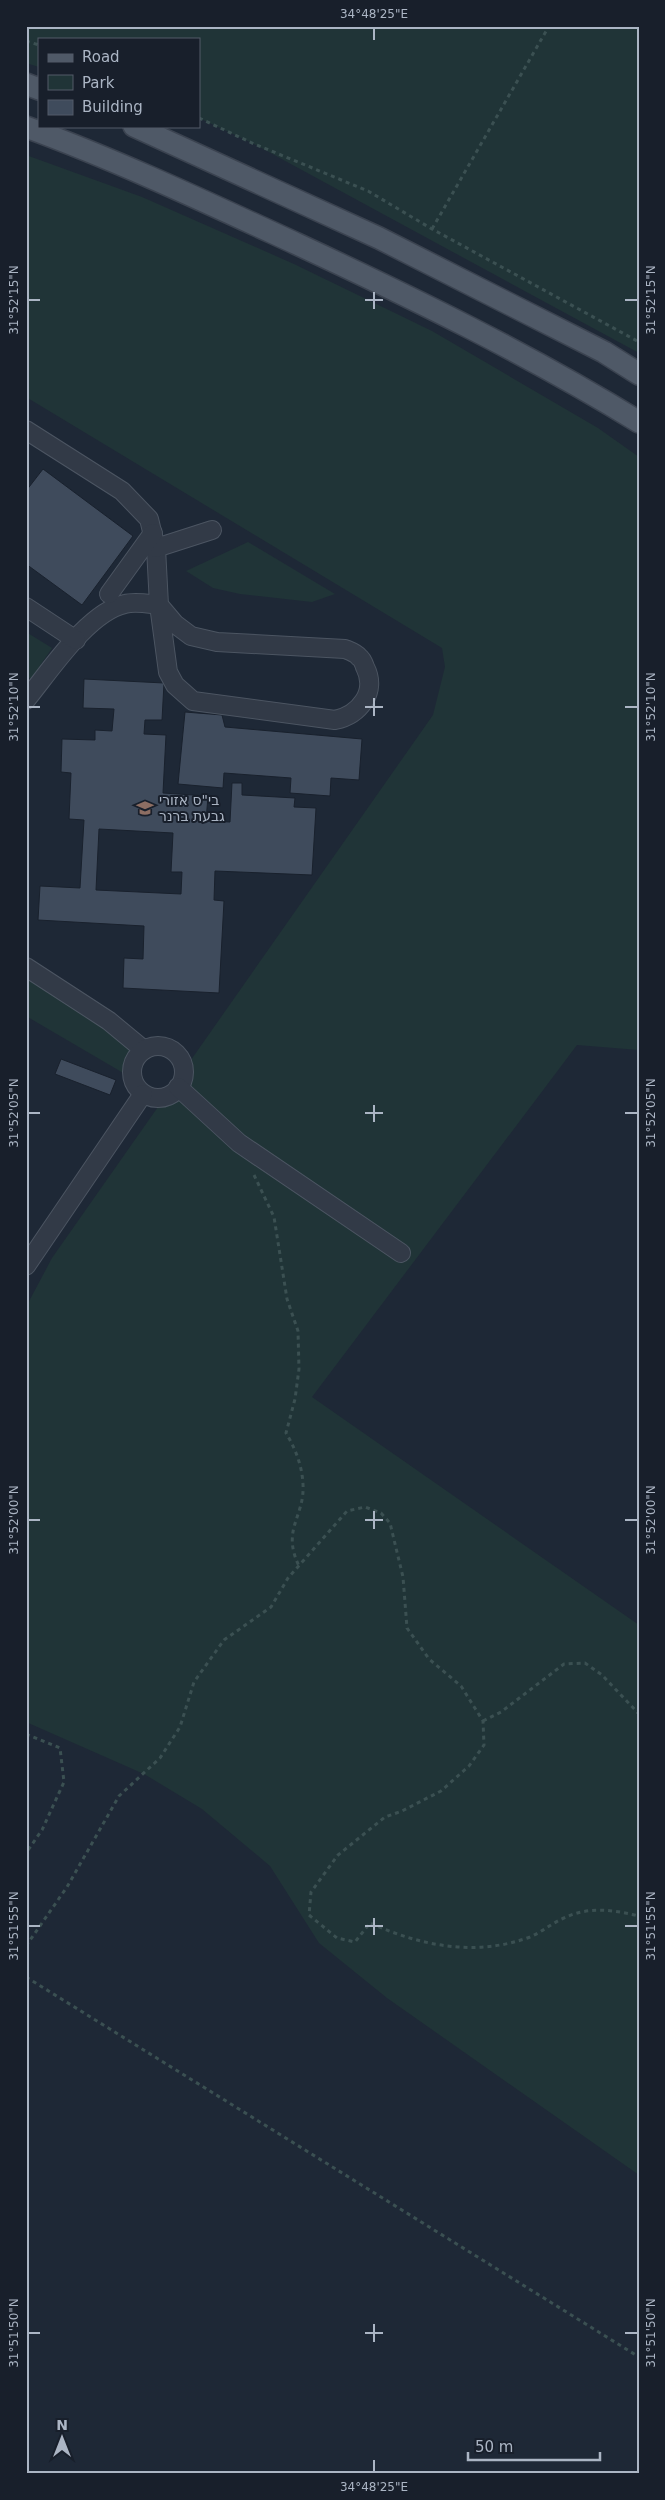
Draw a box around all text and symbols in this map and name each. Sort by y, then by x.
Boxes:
text: 34°48'25"E [340,7,408,21]
legend [38,38,200,128]
text: Road [82,48,120,66]
text: Park [82,74,115,92]
text: Building [82,98,143,116]
text: 31°52'15"N [7,265,21,335]
text: 31°52'15"N [644,265,658,335]
text: 31°52'10"N [7,672,21,742]
text: 31°52'10"N [644,672,658,742]
place label: בי"ס אזורי גבעת ברנר [159,792,225,824]
school or university icon: בי"ס אזורי גבעת ברנר [135,798,155,818]
text: 31°52'05"N [7,1078,21,1148]
text: 31°52'05"N [644,1078,658,1148]
text: 31°52'00"N [7,1485,21,1555]
text: 31°52'00"N [644,1485,658,1555]
text: 31°51'55"N [7,1891,21,1961]
text: 31°51'55"N [644,1891,658,1961]
text: 31°51'50"N [7,2298,21,2368]
text: 31°51'50"N [644,2298,658,2368]
north arrow [38,2412,88,2462]
text: N [56,2417,68,2433]
scale bar [468,2430,600,2462]
text: 50 m [475,2438,513,2456]
text: 34°48'25"E [340,2480,408,2494]

